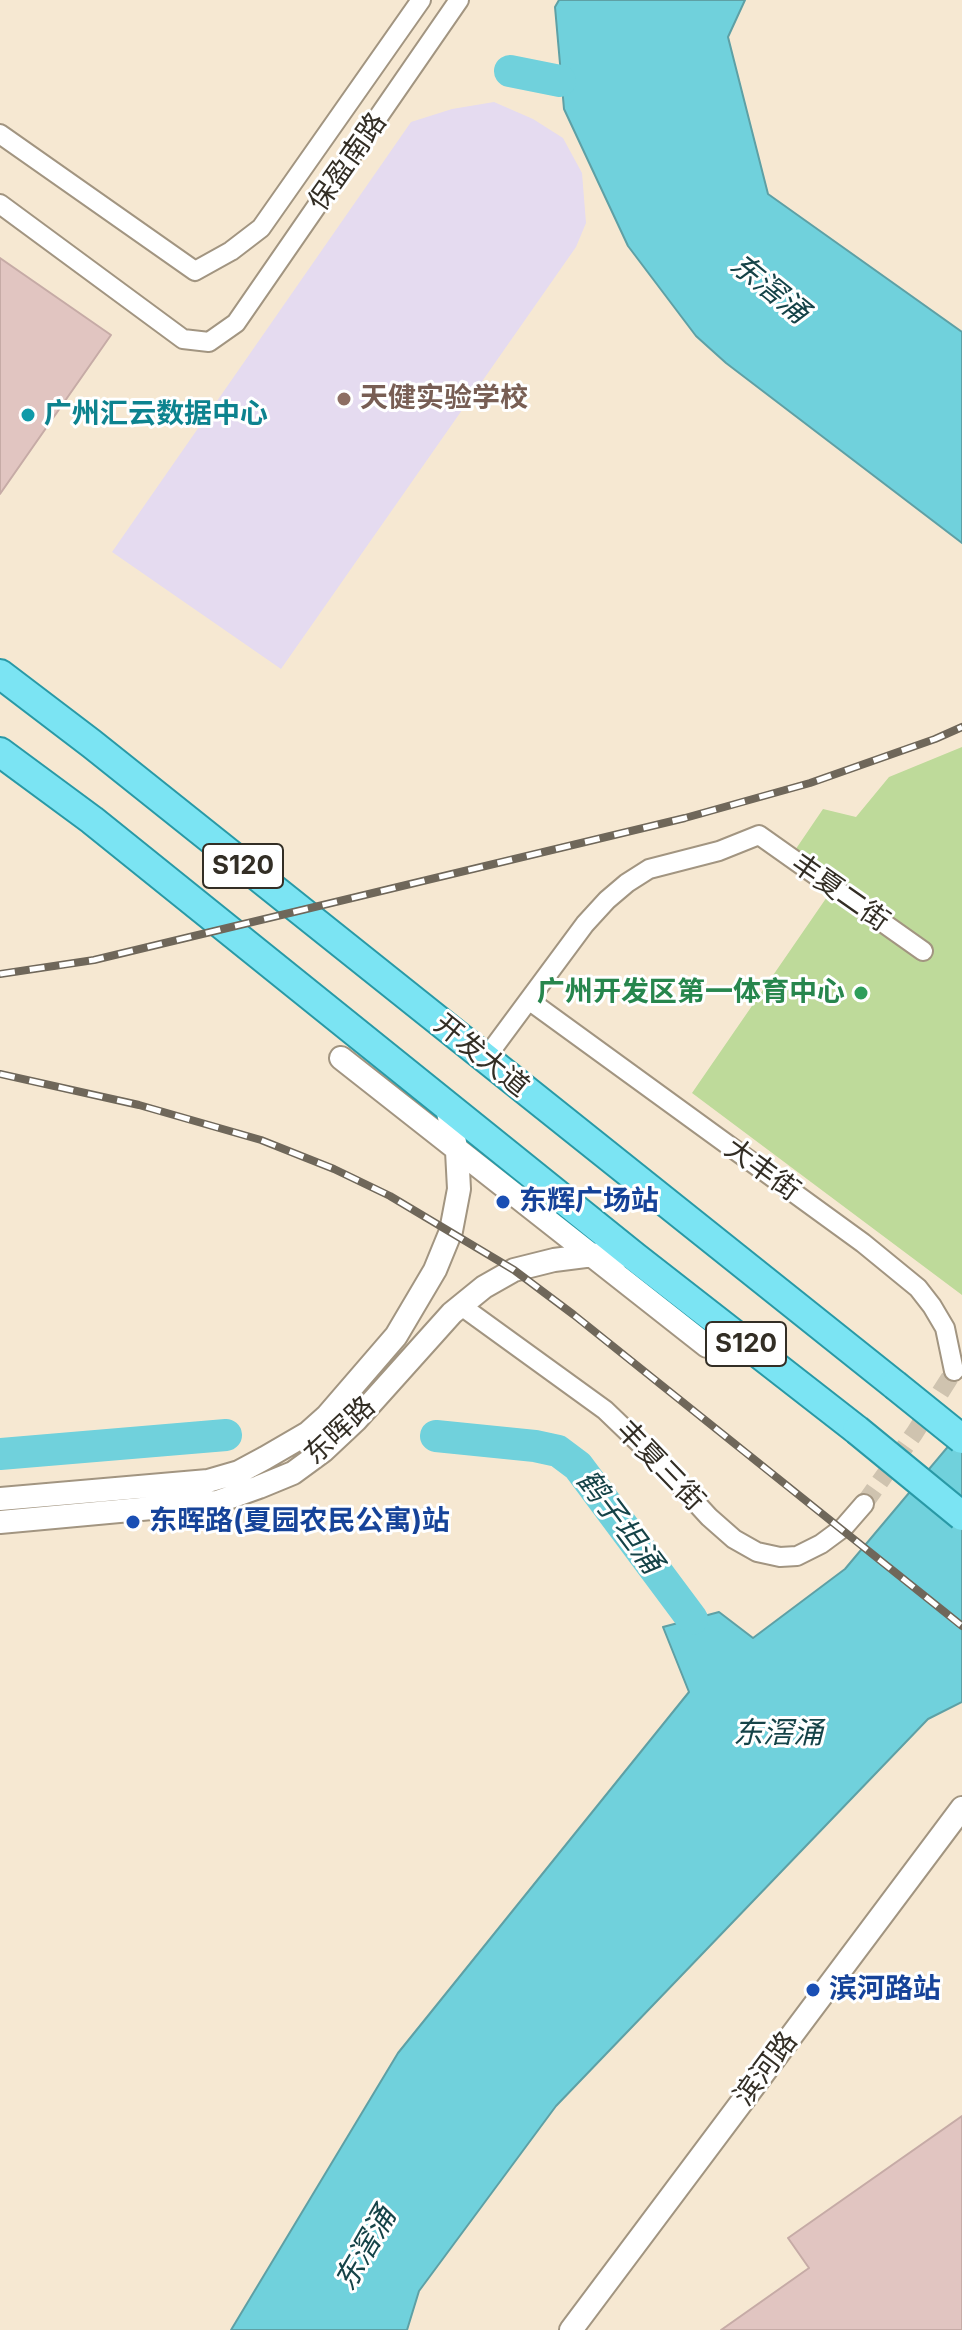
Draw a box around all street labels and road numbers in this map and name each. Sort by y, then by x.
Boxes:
street label: 保盈南路 [302,106,394,218]
road number: S120 [203,844,283,888]
street label: 丰夏二街 [784,847,896,939]
street label: 开发大道 [427,1008,535,1104]
street label: 大丰街 [718,1132,806,1208]
road number: S120 [706,1322,786,1366]
street label: 东晖路 [298,1390,382,1472]
street label: 丰夏三街 [609,1414,711,1518]
street label: 滨河路 [727,2025,805,2113]

